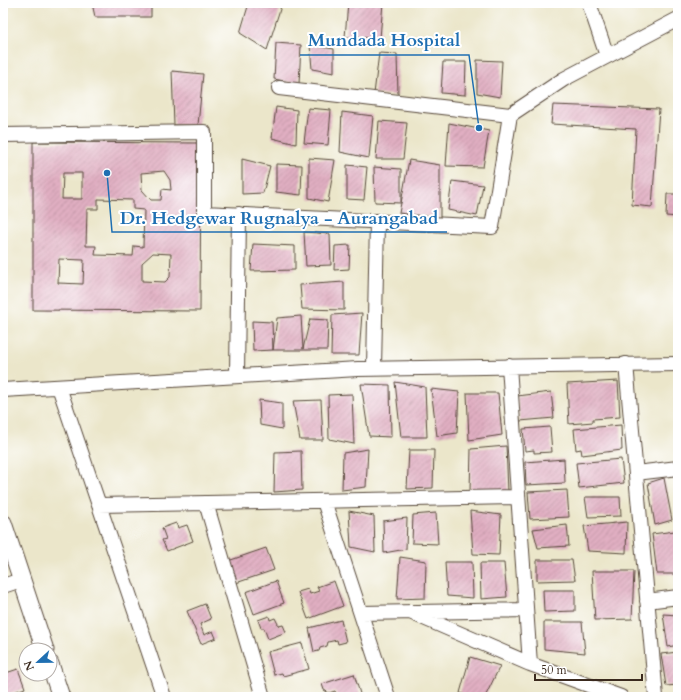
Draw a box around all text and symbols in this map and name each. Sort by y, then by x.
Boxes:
callout: Mundada Hospital [300,25,469,55]
text: Mundada Hospital [308,28,460,53]
callout: Dr. Hedgewar Rugnalya - Aurangabad [112,202,447,232]
text: Dr. Hedgewar Rugnalya - Aurangabad [120,206,439,231]
north arrow [18,642,58,682]
scale bar [535,656,642,682]
text: N [20,658,38,673]
text: 50 m [541,662,568,678]

